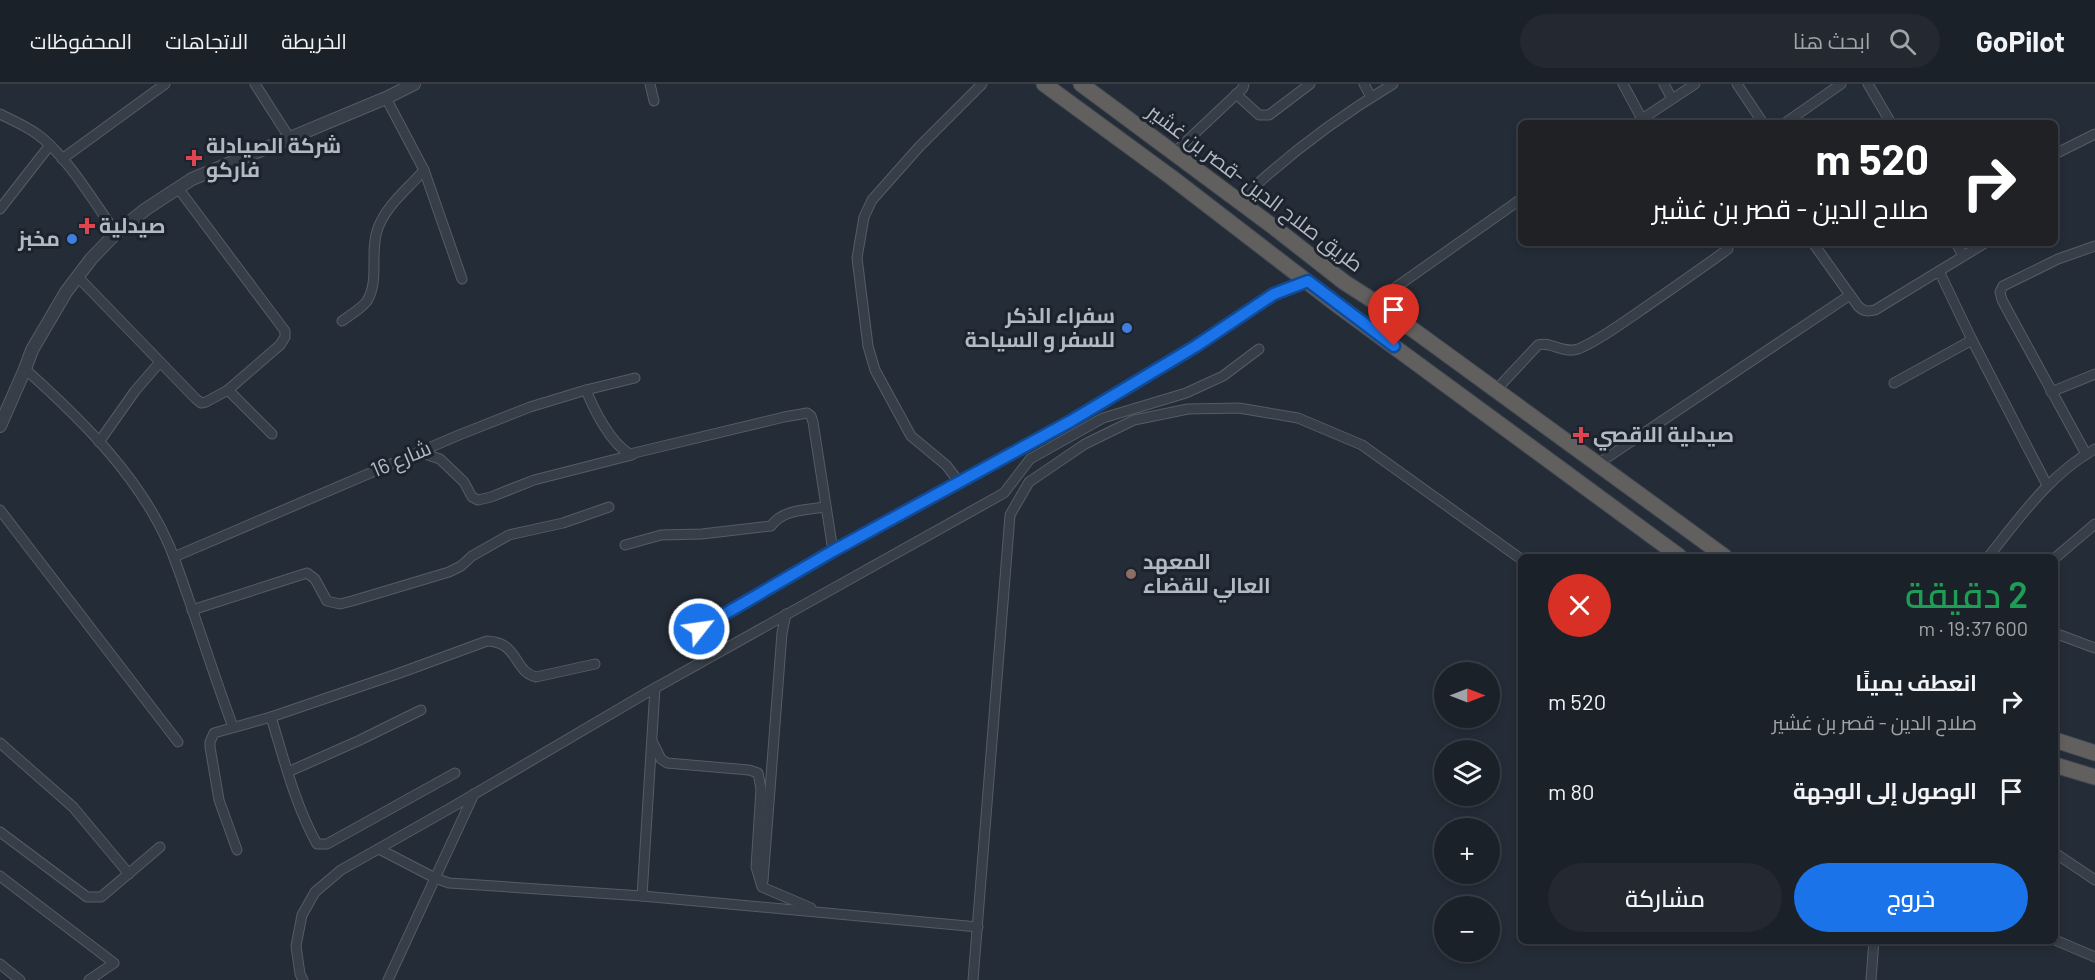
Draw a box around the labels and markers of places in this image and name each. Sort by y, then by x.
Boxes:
place label: شركة الصيادلة فاركو [206,132,341,183]
marker: شركة الصيادلة فاركو [187,151,201,165]
place label: صيدلية [99,212,166,238]
marker: صيدلية [80,219,94,233]
place label: مخبز [17,225,60,251]
marker: مخبز [65,232,79,246]
pin [1368,284,1419,346]
place label: سفراء الذكر للسفر و السياحة [965,302,1115,353]
marker: سفراء الذكر للسفر و السياحة [1120,321,1134,335]
place label: صيدلية الاقصي [1593,421,1734,451]
marker: صيدلية الاقصي [1574,428,1588,442]
place label: المعهد العالي للقضاء [1143,548,1271,603]
marker: المعهد العالي للقضاء [1124,567,1138,581]

